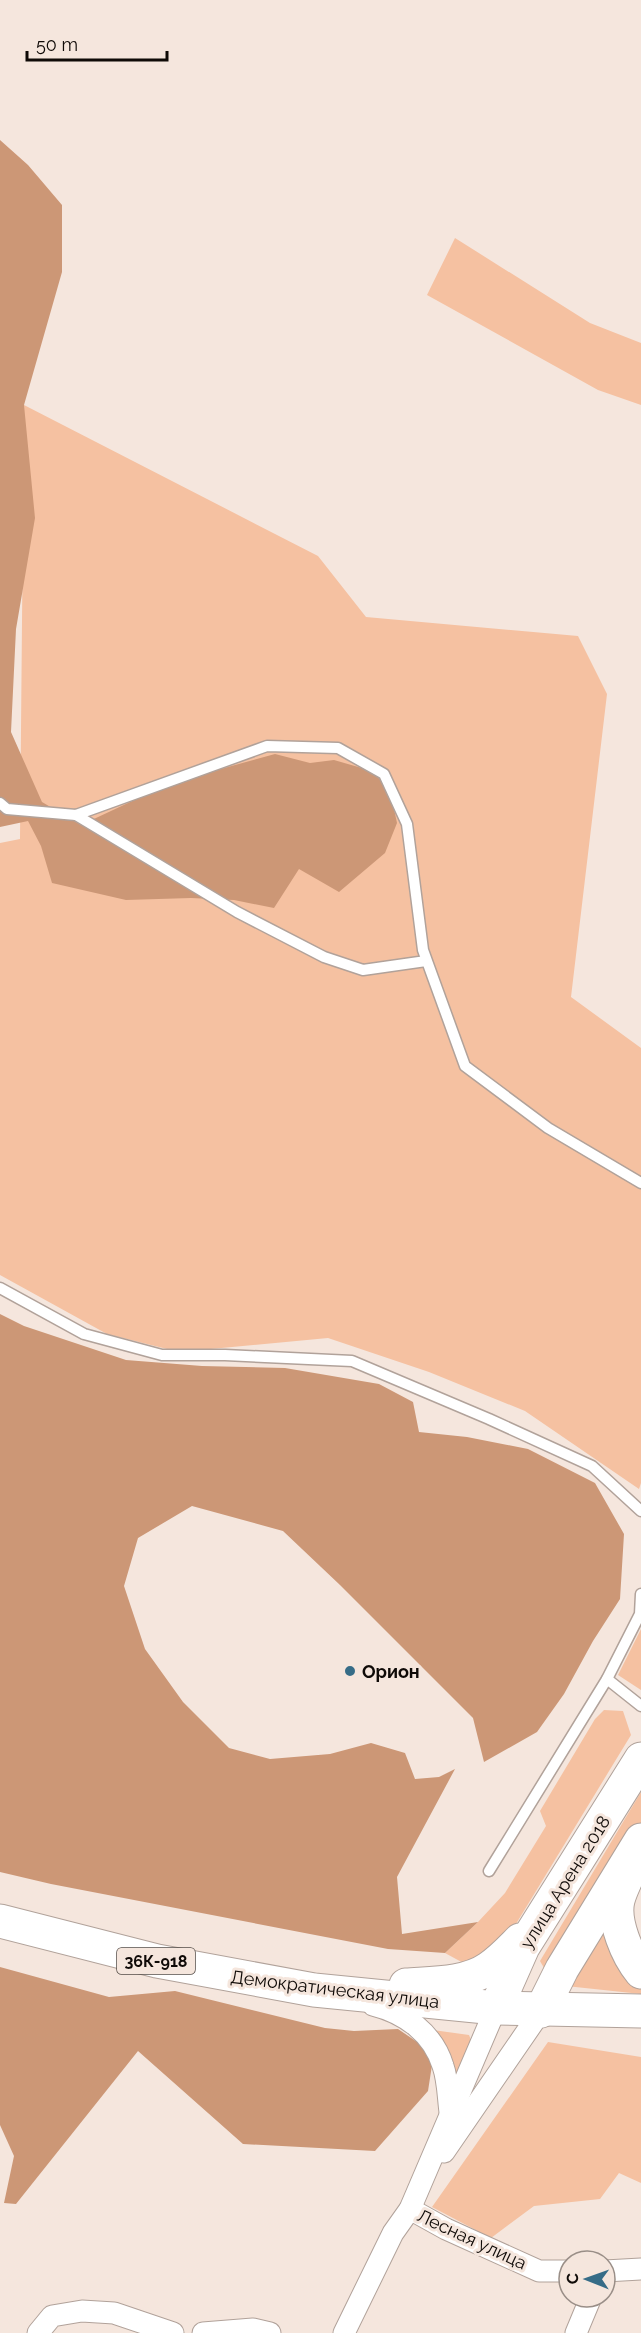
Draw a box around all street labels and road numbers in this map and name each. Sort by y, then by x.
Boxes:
street label: улица Арена 2018 [516,1812,614,1952]
road number: 36К-918 [117,1948,195,1974]
street label: Демократическая улица [230,1966,440,2012]
street label: Лесная улица [414,2205,530,2273]

